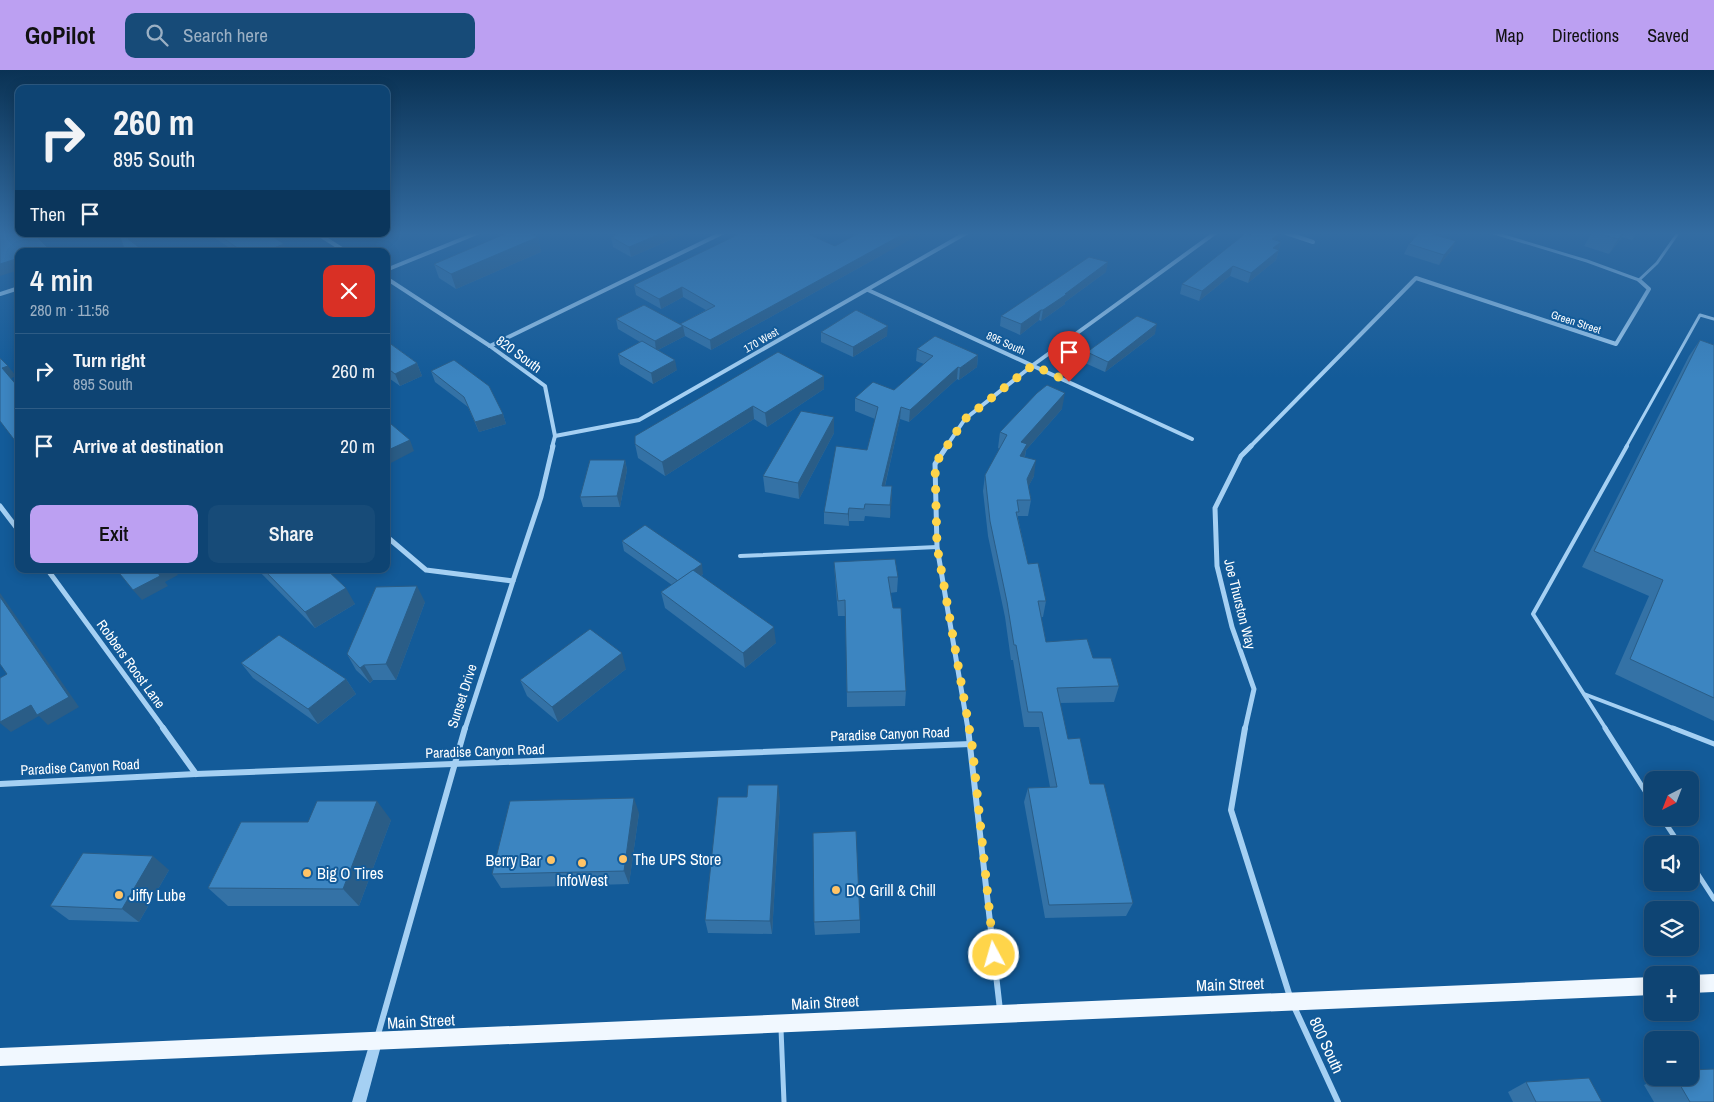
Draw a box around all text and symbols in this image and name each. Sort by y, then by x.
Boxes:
search box [125,13,475,58]
text: GoPilot [25,19,95,51]
icon: search [143,21,171,49]
text: Search here [183,22,268,48]
text: Map [1495,23,1524,48]
text: Directions [1552,23,1619,48]
text: Saved [1647,23,1689,48]
text: 260 m [113,99,194,146]
icon: right [30,105,95,170]
text: 895 South [113,144,195,174]
icon: arrive [76,200,104,228]
text: Then [30,201,66,227]
text: 4 min [30,260,93,300]
button: close [323,265,375,317]
text: 280 m · 11:56 [30,299,109,321]
street label: Green Street [1549,307,1603,337]
street label: 170 West [741,324,781,356]
street label: 895 South [984,328,1028,358]
street label: 820 South [493,331,545,377]
pin [1048,331,1090,382]
icon: arrive [1055,338,1083,366]
text: Turn right [73,347,145,373]
icon: right [30,357,58,385]
text: 260 m [332,358,375,384]
text: 895 South [73,373,133,395]
icon: arrive [30,432,58,460]
text: Arrive at destination [73,433,224,459]
text: 20 m [340,433,375,459]
button: Exit [30,505,198,563]
button: Share [208,505,375,563]
street label: Joe Thurston Way [1220,557,1260,651]
street label: Robbers Roost Lane [93,616,169,712]
street label: Sunset Drive [443,662,481,730]
street label: Paradise Canyon Road [830,723,950,745]
street label: Paradise Canyon Road [425,740,545,762]
street label: Paradise Canyon Road [20,755,140,779]
north arrow [1644,771,1699,826]
map controls [1644,771,1699,1086]
button: sound [1644,836,1699,891]
place label: The UPS Store [633,848,721,870]
place label: Berry Bar [486,849,542,871]
marker: The UPS Store [617,853,629,865]
marker: Berry Bar [545,854,557,866]
marker: InfoWest [576,857,588,869]
place label: Big O Tires [317,862,384,884]
marker: Big O Tires [301,867,313,879]
place label: InfoWest [556,869,608,891]
place label: DQ Grill & Chill [846,879,936,901]
place label: Jiffy Lube [129,884,186,906]
marker: DQ Grill & Chill [830,884,842,896]
marker: Jiffy Lube [113,889,125,901]
button: layers [1644,901,1699,956]
position arrow [967,928,1019,980]
button: + [1644,966,1699,1021]
street label: Main Street [1196,972,1265,996]
street label: Main Street [791,989,860,1015]
street label: Main Street [387,1008,456,1034]
street label: 800 South [1304,1013,1350,1077]
button: − [1644,1031,1699,1086]

